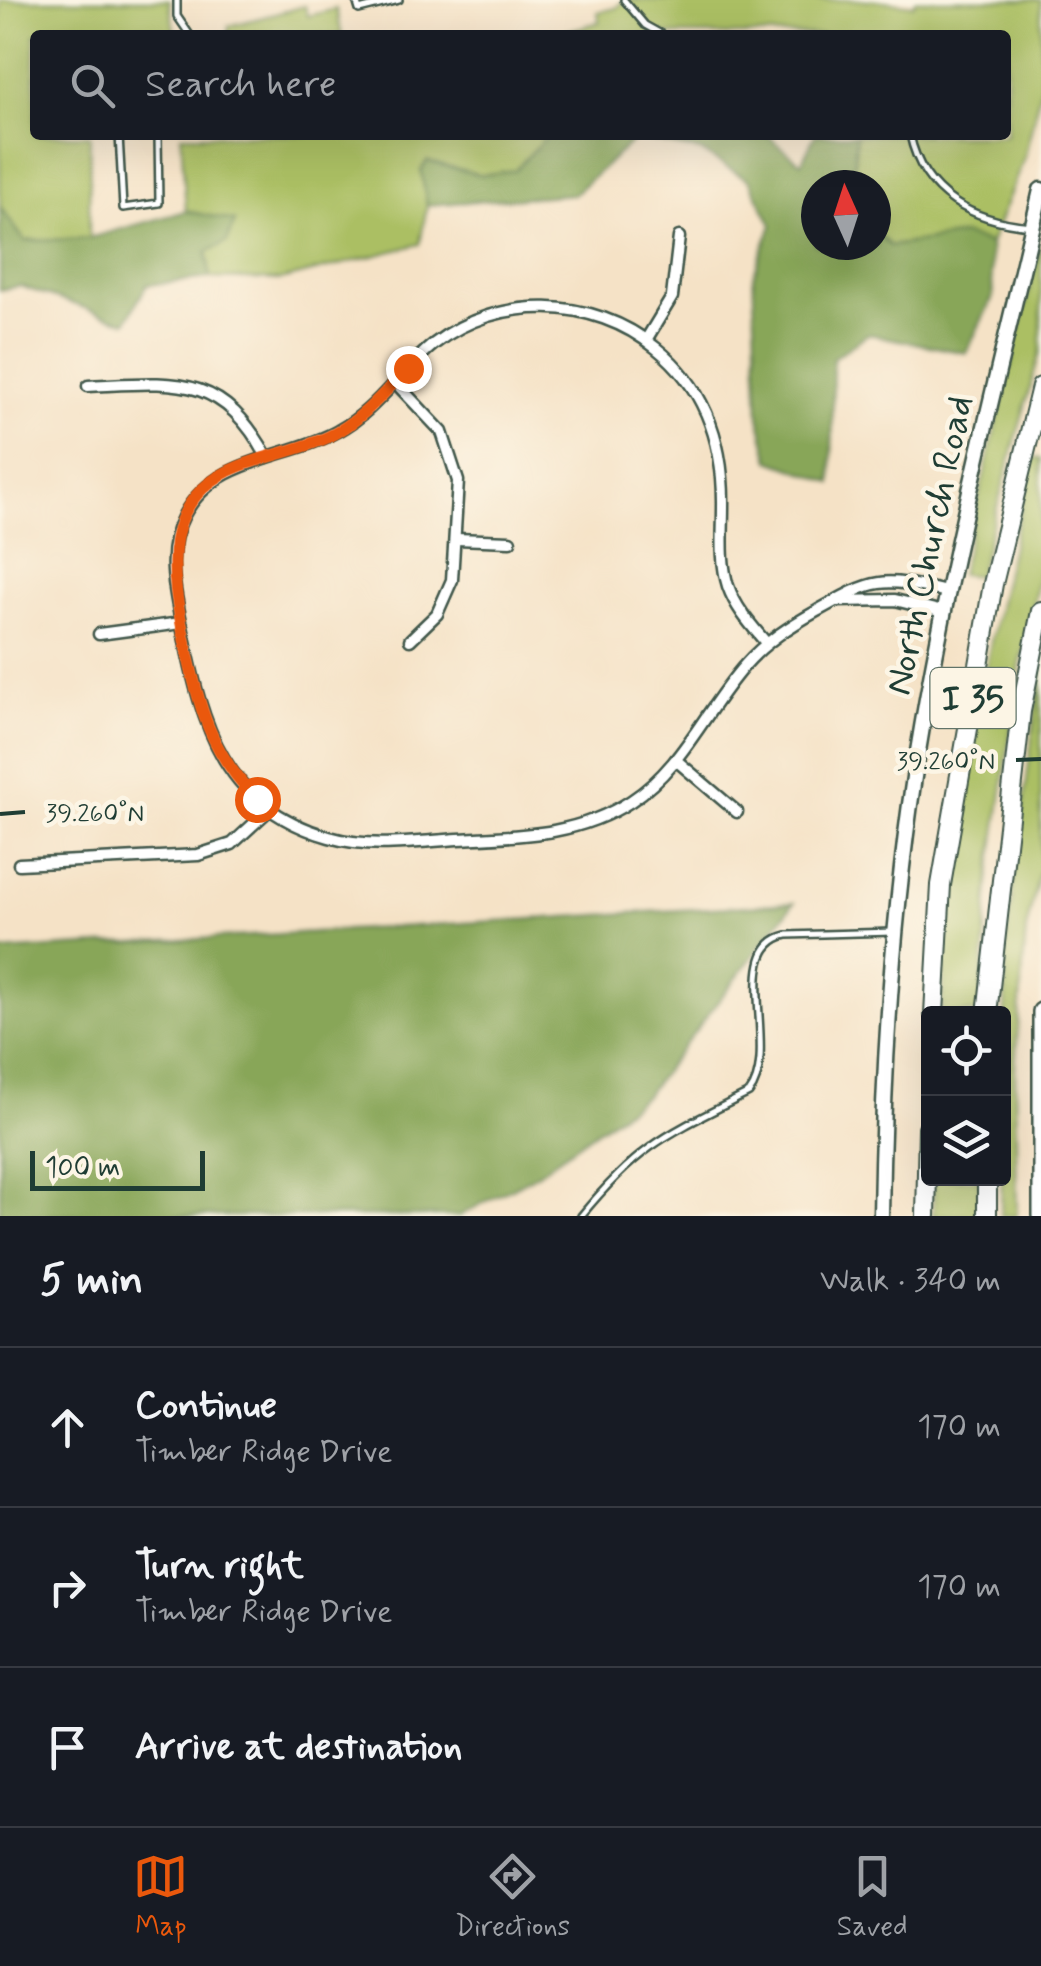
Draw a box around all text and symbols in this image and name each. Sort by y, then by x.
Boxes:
search box [30,30,1011,140]
icon: search [65,58,120,113]
text: Search here [145,61,336,110]
north arrow [801,170,891,260]
route end [386,346,432,392]
street label: North Church Road [875,391,986,700]
road number: I 35 [930,668,1016,728]
text: 39.260°N [897,746,995,779]
route start [235,777,281,823]
text: 39.260°N [46,798,144,831]
map controls [921,1006,1011,1186]
button: locate [921,1006,1011,1096]
button: layers [921,1096,1011,1186]
scale bar [30,1146,205,1190]
text: 100 m [45,1150,120,1187]
text: 5 min [40,1254,143,1309]
text: Walk · 340 m [820,1260,1001,1302]
text: Continue [135,1382,277,1431]
icon: ahead [40,1400,95,1455]
text: 170 m [917,1406,1001,1448]
text: Timber Ridge Drive [135,1431,393,1473]
text: Turn right [135,1542,304,1591]
icon: right [40,1560,95,1615]
text: 170 m [917,1566,1001,1608]
text: Timber Ridge Drive [135,1591,393,1633]
icon: arrive [40,1720,95,1775]
text: Arrive at destination [135,1723,462,1772]
tab: Map [133,1849,188,1946]
tab: Directions [455,1849,570,1946]
tab: Saved [837,1849,908,1946]

